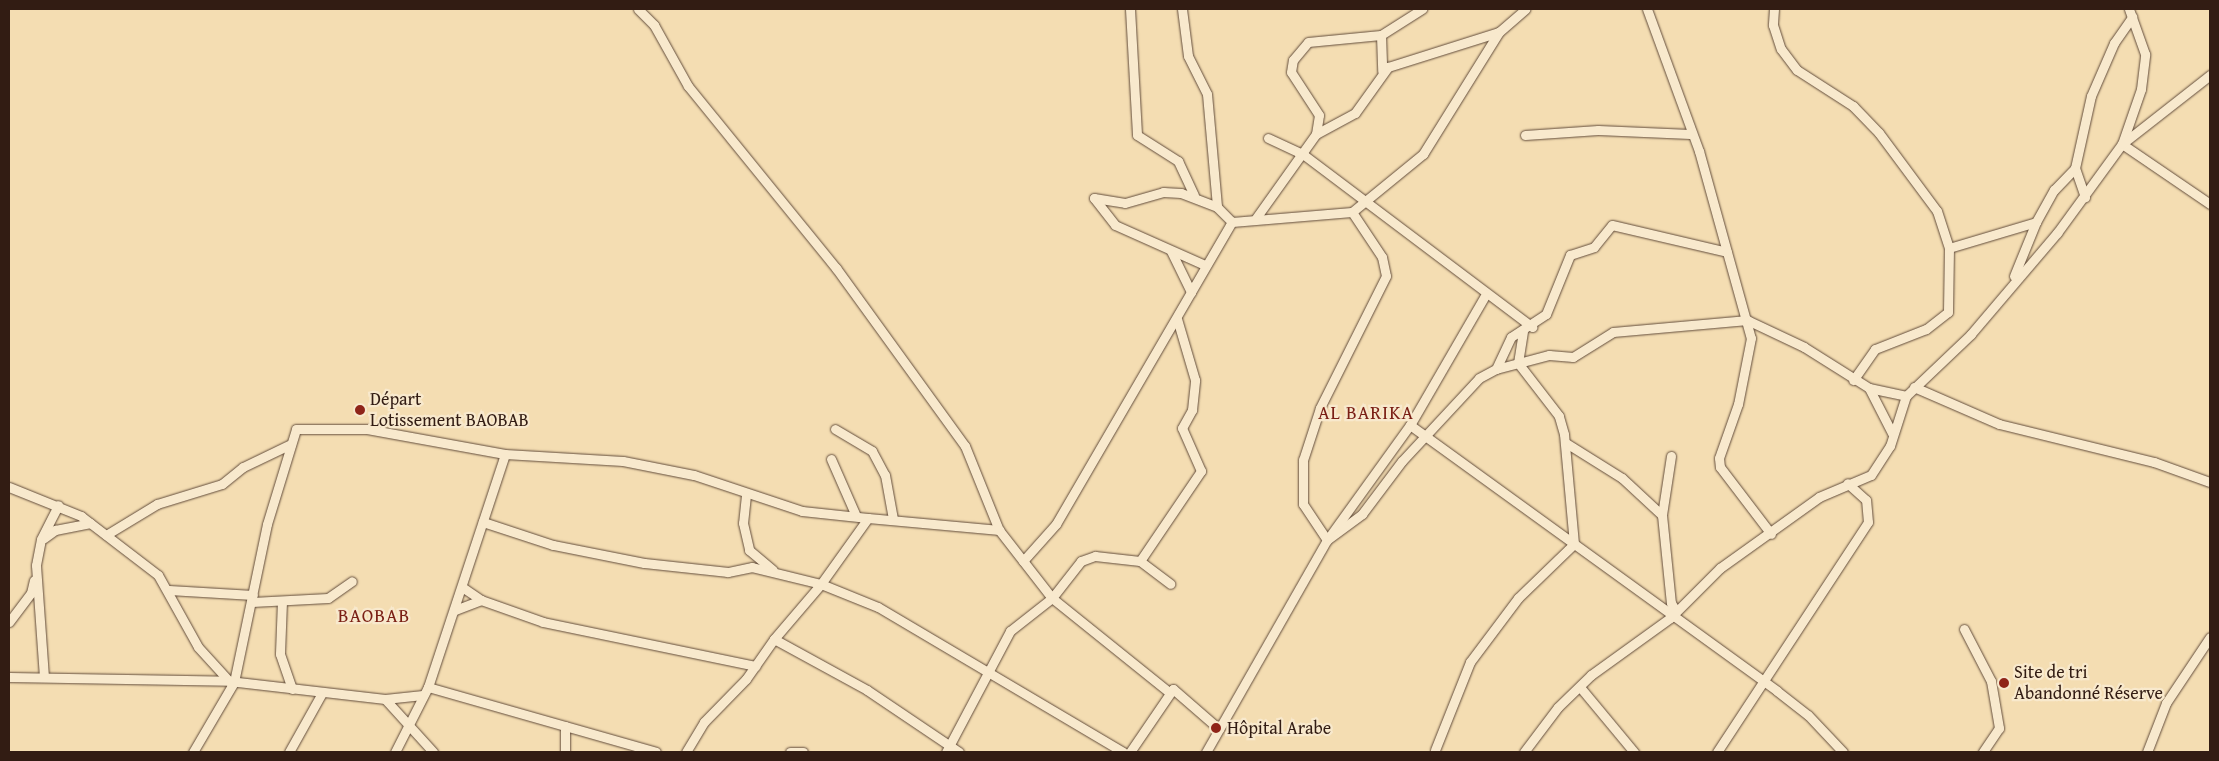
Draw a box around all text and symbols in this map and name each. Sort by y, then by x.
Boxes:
place label: Départ Lotissement BAOBAB [370,389,529,432]
district label: AL BARIKA [1317,402,1415,424]
marker: Départ Lotissement BAOBAB [354,404,366,416]
district label: BAOBAB [337,605,411,627]
place label: Site de tri Abandonné Réserve [2014,662,2163,704]
marker: Site de tri Abandonné Réserve [1998,677,2010,689]
place label: Hôpital Arabe [1227,717,1331,739]
marker: Hôpital Arabe [1209,721,1223,735]

